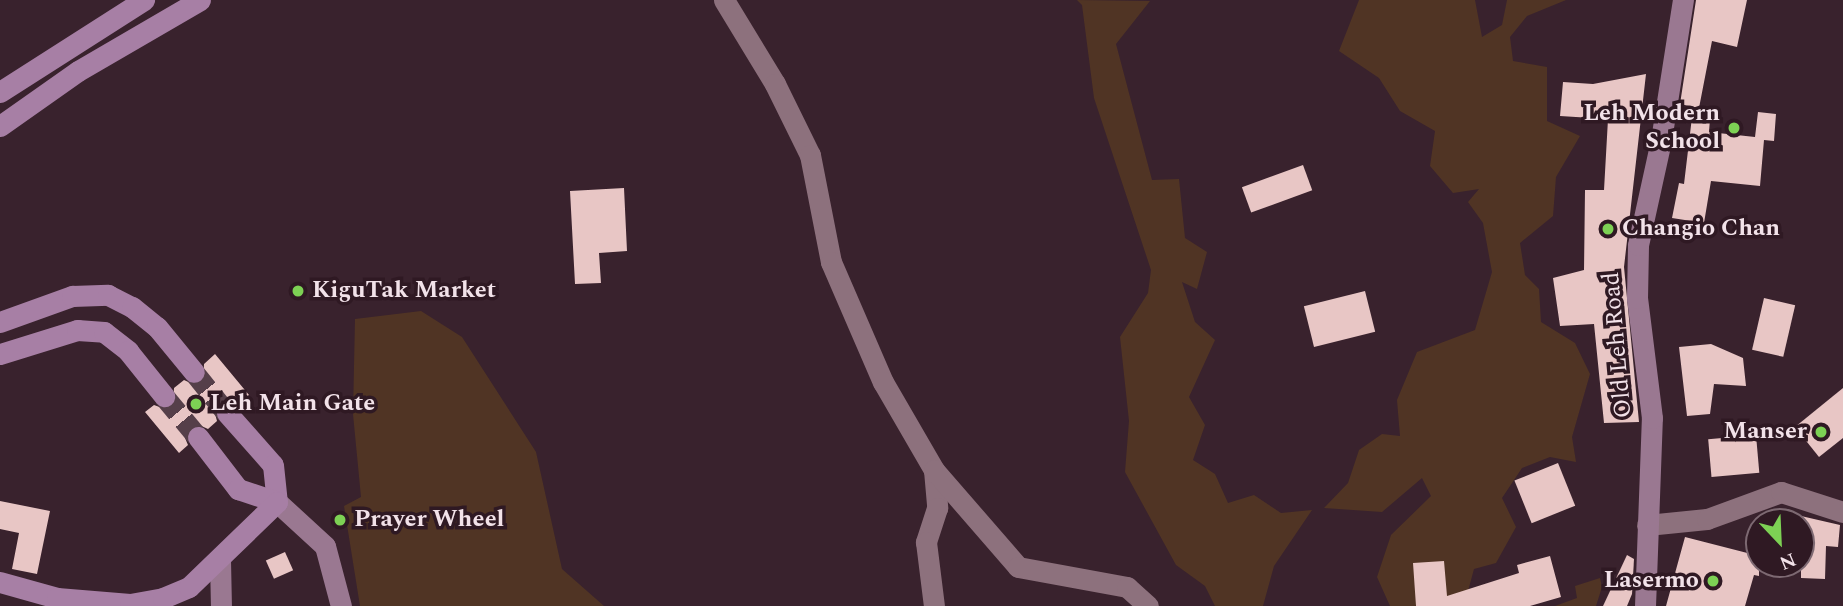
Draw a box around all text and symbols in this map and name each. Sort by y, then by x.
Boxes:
place label: Leh Modern School [1583,100,1720,156]
marker: Leh Modern School [1726,120,1742,136]
place label: Changio Chan [1622,215,1780,243]
marker: Changio Chan [1600,221,1616,237]
street label: Old Leh Road [1597,271,1639,419]
place label: KiguTak Market [312,277,496,305]
marker: KiguTak Market [290,283,306,299]
place label: Leh Main Gate [210,390,375,418]
marker: Leh Main Gate [188,396,204,412]
place label: Manser [1723,418,1807,446]
marker: Manser [1813,424,1829,440]
place label: Prayer Wheel [354,506,504,534]
north arrow [1745,508,1815,578]
marker: Prayer Wheel [332,512,348,528]
text: N [1775,545,1800,577]
place label: Lasermo [1604,567,1699,595]
marker: Lasermo [1705,573,1721,589]

